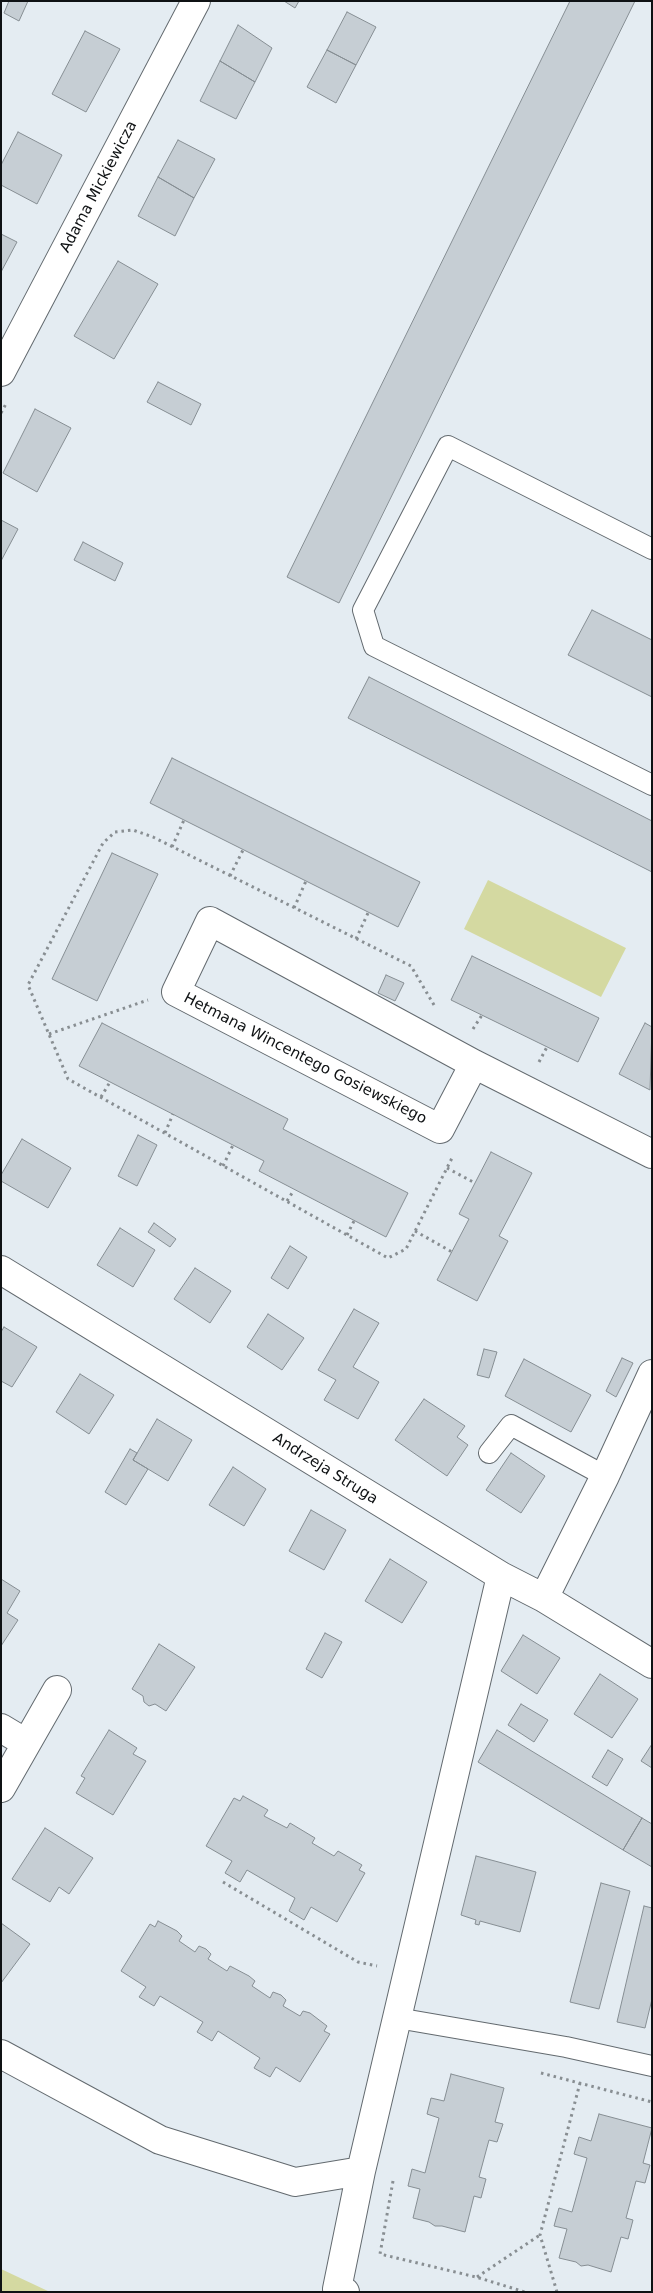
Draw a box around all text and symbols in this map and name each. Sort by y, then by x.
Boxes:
street label: Adama Mickiewicza [57,118,141,256]
street label: Hetmana Wincentego Gosiewskiego [181,990,429,1128]
street label: Andrzeja Struga [269,1429,381,1509]

